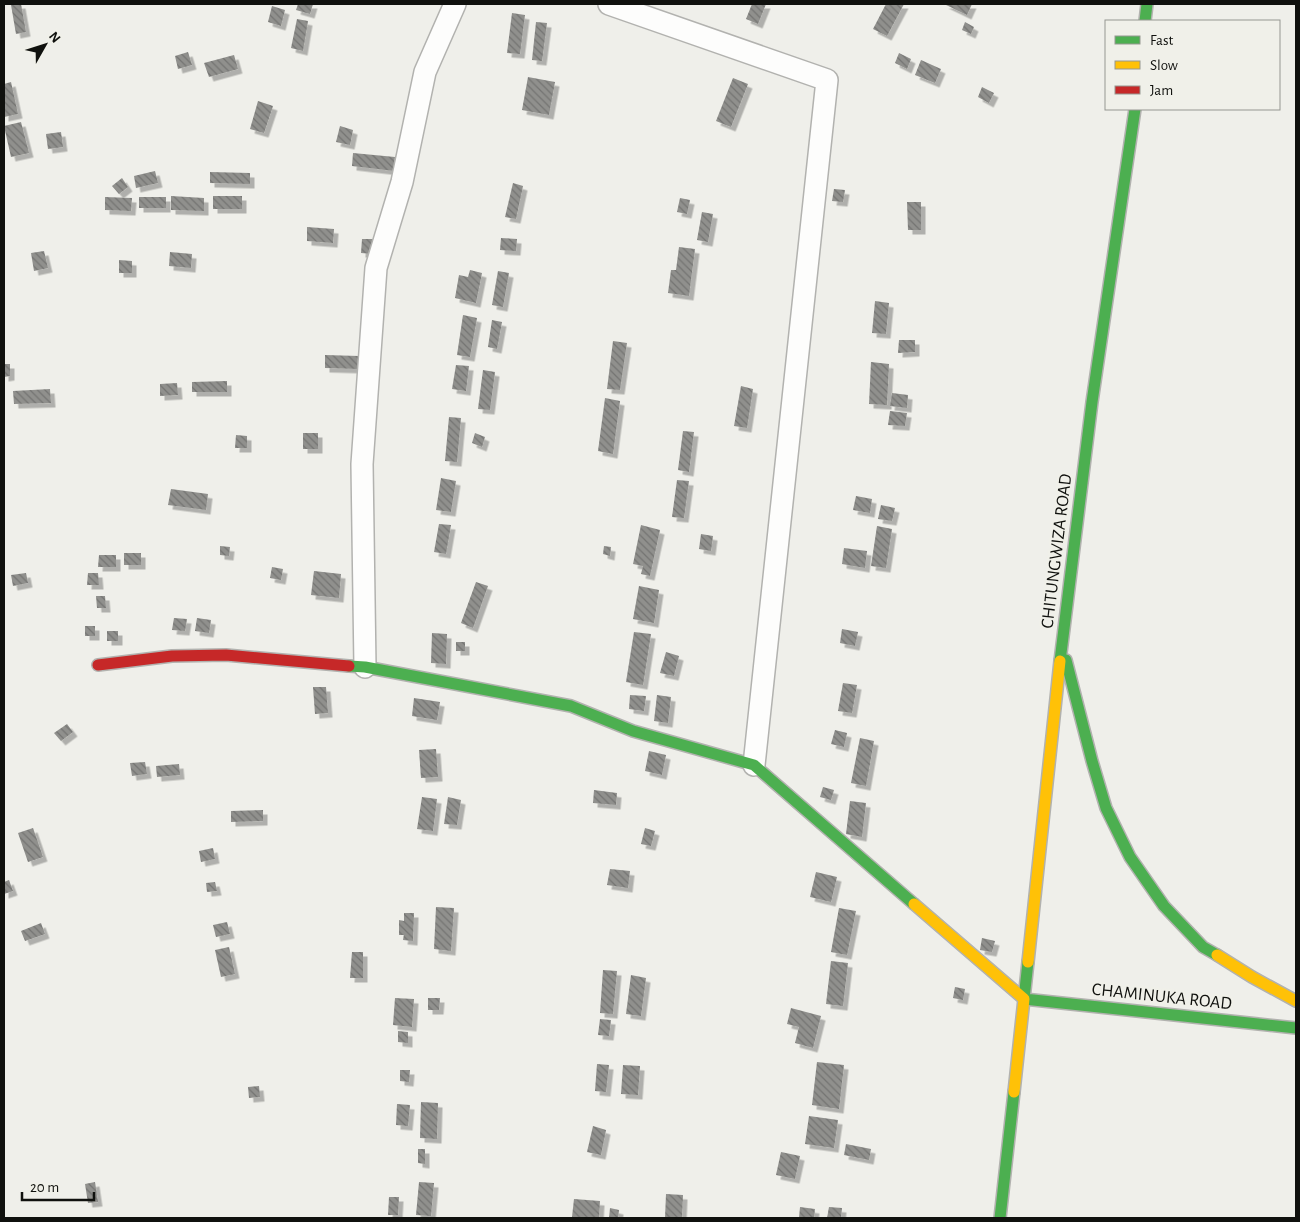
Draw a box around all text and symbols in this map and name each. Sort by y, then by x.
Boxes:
north arrow [20,20,70,70]
legend [1105,20,1280,110]
text: N [46,29,63,46]
text: Fast [1150,33,1174,48]
text: Slow [1150,58,1178,73]
text: Jam [1150,83,1173,98]
street label: CHITUNGWIZA ROAD [1039,473,1075,630]
street label: CHAMINUKA ROAD [1091,981,1233,1013]
scale bar [22,1170,95,1202]
text: 20 m [30,1180,59,1195]

